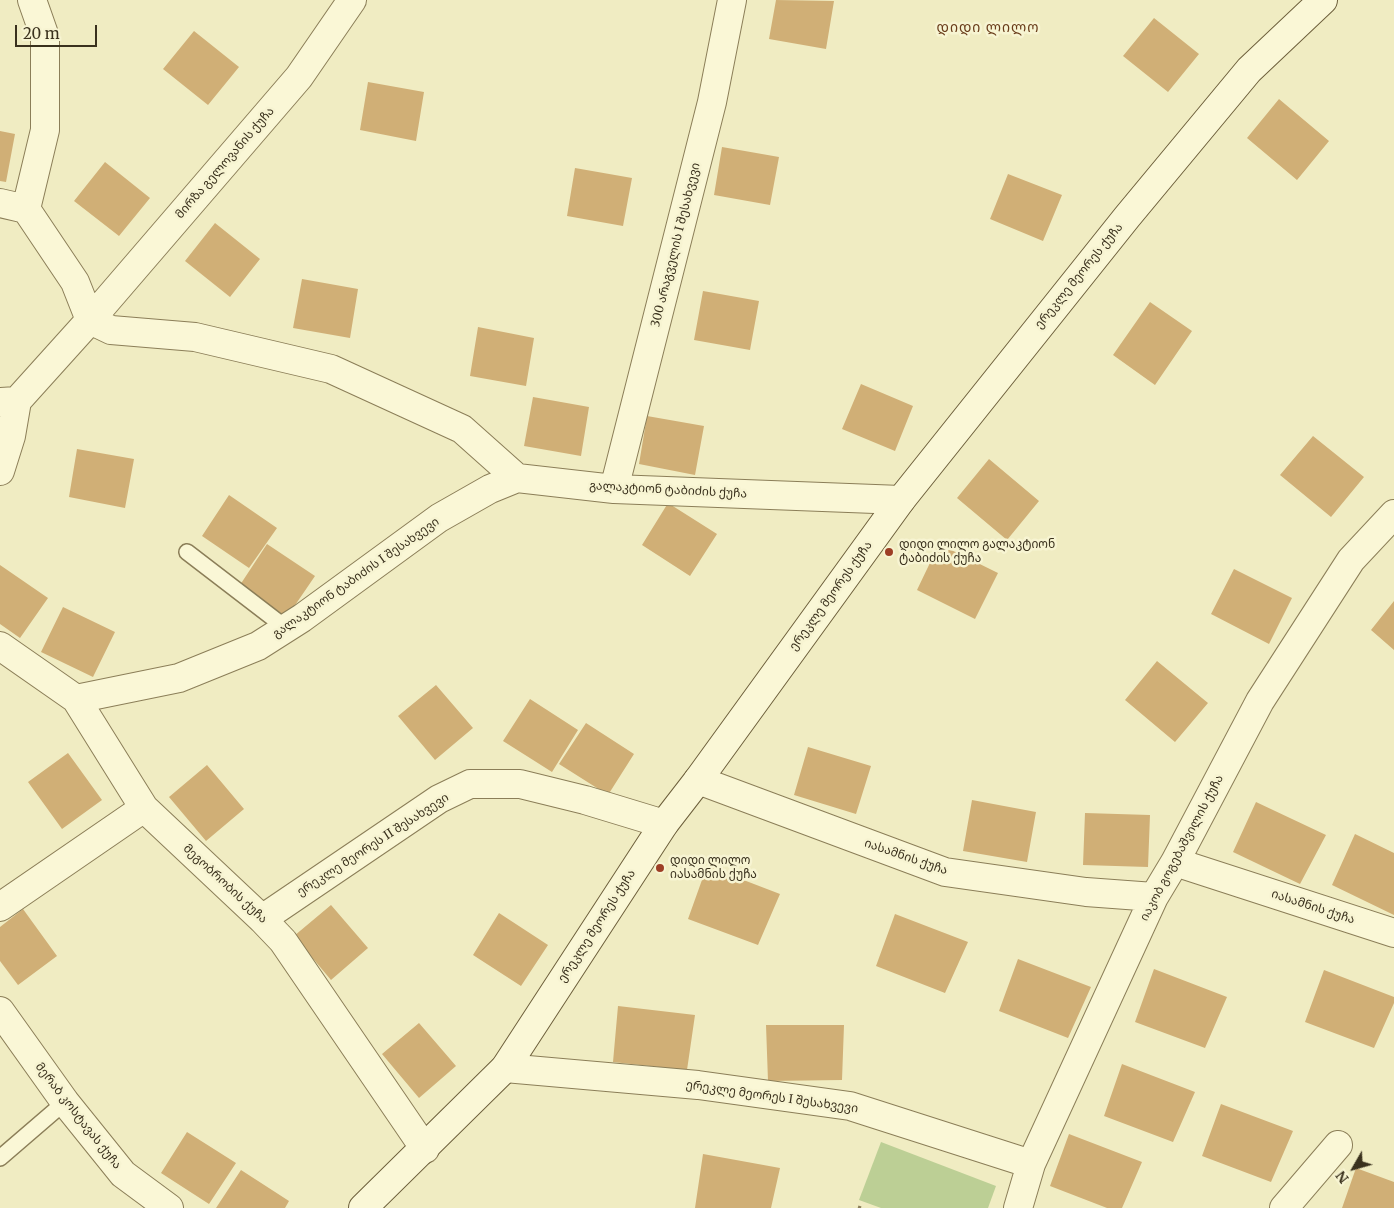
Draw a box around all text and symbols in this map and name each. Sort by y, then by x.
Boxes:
scale bar [18,15,100,47]
district label: დიდი ლილო [935,20,1041,36]
text: 20 m [23,24,60,43]
street label: მირზა გელოვანის ქუჩა [173,104,277,222]
street label: 300 არაგველის I შესახვევი [649,161,703,329]
street label: ერეკლე მეორეს ქუჩა [1032,220,1126,332]
street label: გალაკტიონ ტაბიძის ქუჩა [589,479,747,501]
street label: გალაკტიონ ტაბიძის I შესახვევი [270,515,442,641]
place label: დიდი ლილო გალაკტიონ ტაბიძის ქუჩა [899,538,1055,566]
street label: ერეკლე მეორეს ქუჩა [787,539,875,653]
marker: დიდი ლილო გალაკტიონ ტაბიძის ქუჩა [883,546,895,558]
street label: იაკობ გოგებაშვილის ქუჩა [1137,772,1227,924]
street label: ერეკლე მეორეს II შესახვევი [294,790,452,900]
street label: იასამნის ქუჩა [863,836,949,878]
street label: მეგობრობის ქუჩა [180,841,270,927]
place label: დიდი ლილო იასამნის ქუჩა [670,854,757,882]
marker: დიდი ლილო იასამნის ქუჩა [654,862,666,874]
street label: ერეკლე მეორეს ქუჩა [555,867,639,985]
street label: იასამნის ქუჩა [1269,887,1357,927]
street label: მერაბ კოსტავას ქუჩა [32,1060,124,1172]
street label: ერეკლე მეორეს I შესახვევი [685,1078,859,1116]
north arrow [1329,1143,1379,1193]
text: N [1332,1167,1353,1187]

